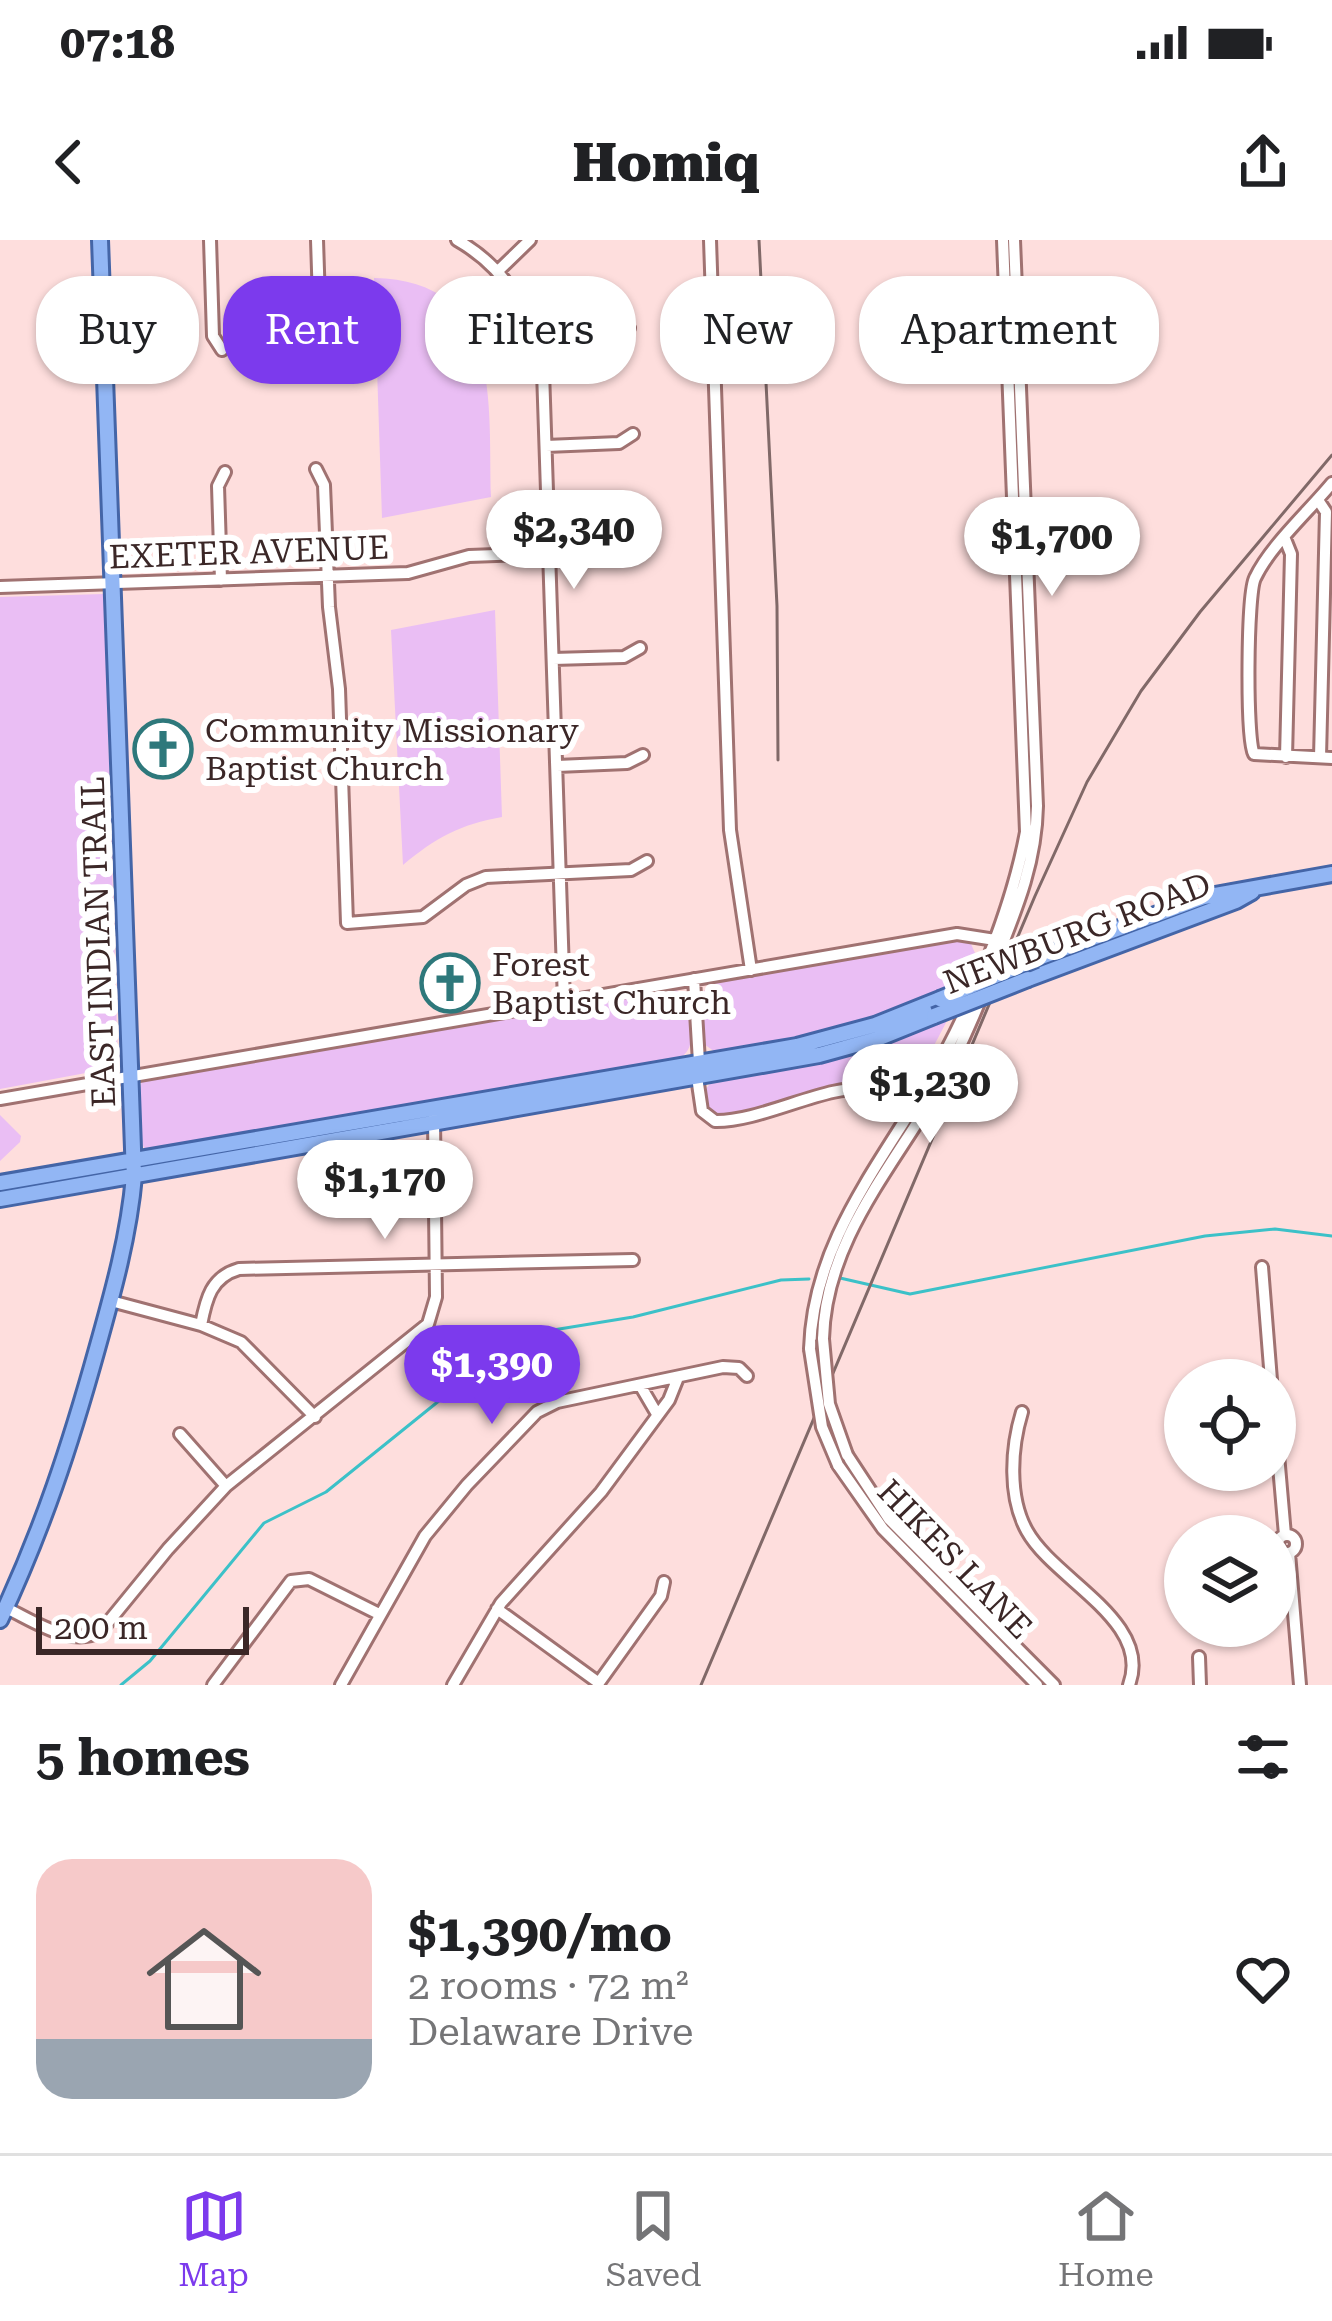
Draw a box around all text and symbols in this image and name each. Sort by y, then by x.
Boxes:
text: 07:18 [60,16,175,69]
icon: back [36,129,102,195]
icon: share [1230,129,1296,195]
text: Homiq [572,131,760,194]
chip: Buy [36,276,199,384]
chip: Rent [223,276,401,384]
chip: Filters [425,276,636,384]
chip: New [660,276,835,384]
chip: Apartment [859,276,1159,384]
pin: $2,340 [476,490,672,592]
pin: $1,700 [954,497,1150,599]
text: $2,340 [513,506,635,552]
text: $1,700 [991,513,1113,559]
street label: EXETER AVENUE [108,528,390,576]
place label: Community Missionary Baptist Church [205,711,579,788]
church icon: Community Missionary Baptist Church [132,718,194,780]
street label: EAST INDIAN TRAIL [73,776,123,1108]
street label: NEWBURG ROAD [938,864,1216,1002]
place label: Forest Baptist Church [492,945,731,1022]
church icon: Forest Baptist Church [419,952,481,1014]
pin: $1,230 [832,1044,1028,1146]
text: $1,230 [869,1060,991,1106]
pin: $1,170 [287,1140,483,1242]
text: $1,170 [324,1156,446,1202]
pin: $1,390 [394,1325,590,1427]
text: $1,390 [431,1341,553,1387]
map controls [1164,1359,1296,1647]
button: locate [1164,1359,1296,1491]
street label: HIKES LANE [870,1472,1040,1646]
button: layers [1164,1515,1296,1647]
scale bar [36,1601,249,1654]
text: 200 m [54,1608,148,1647]
icon: filters [1230,1724,1296,1790]
text: 5 homes [36,1728,250,1787]
text: $1,390/mo [408,1904,672,1963]
icon: home [132,1907,276,2051]
icon: heart [1230,1946,1296,2012]
text: 2 rooms · 72 m² [408,1963,689,2009]
text: Delaware Drive [408,2009,693,2055]
tab: Map [178,2183,249,2294]
tab: Saved [606,2183,701,2294]
tab: Home [1058,2183,1154,2294]

